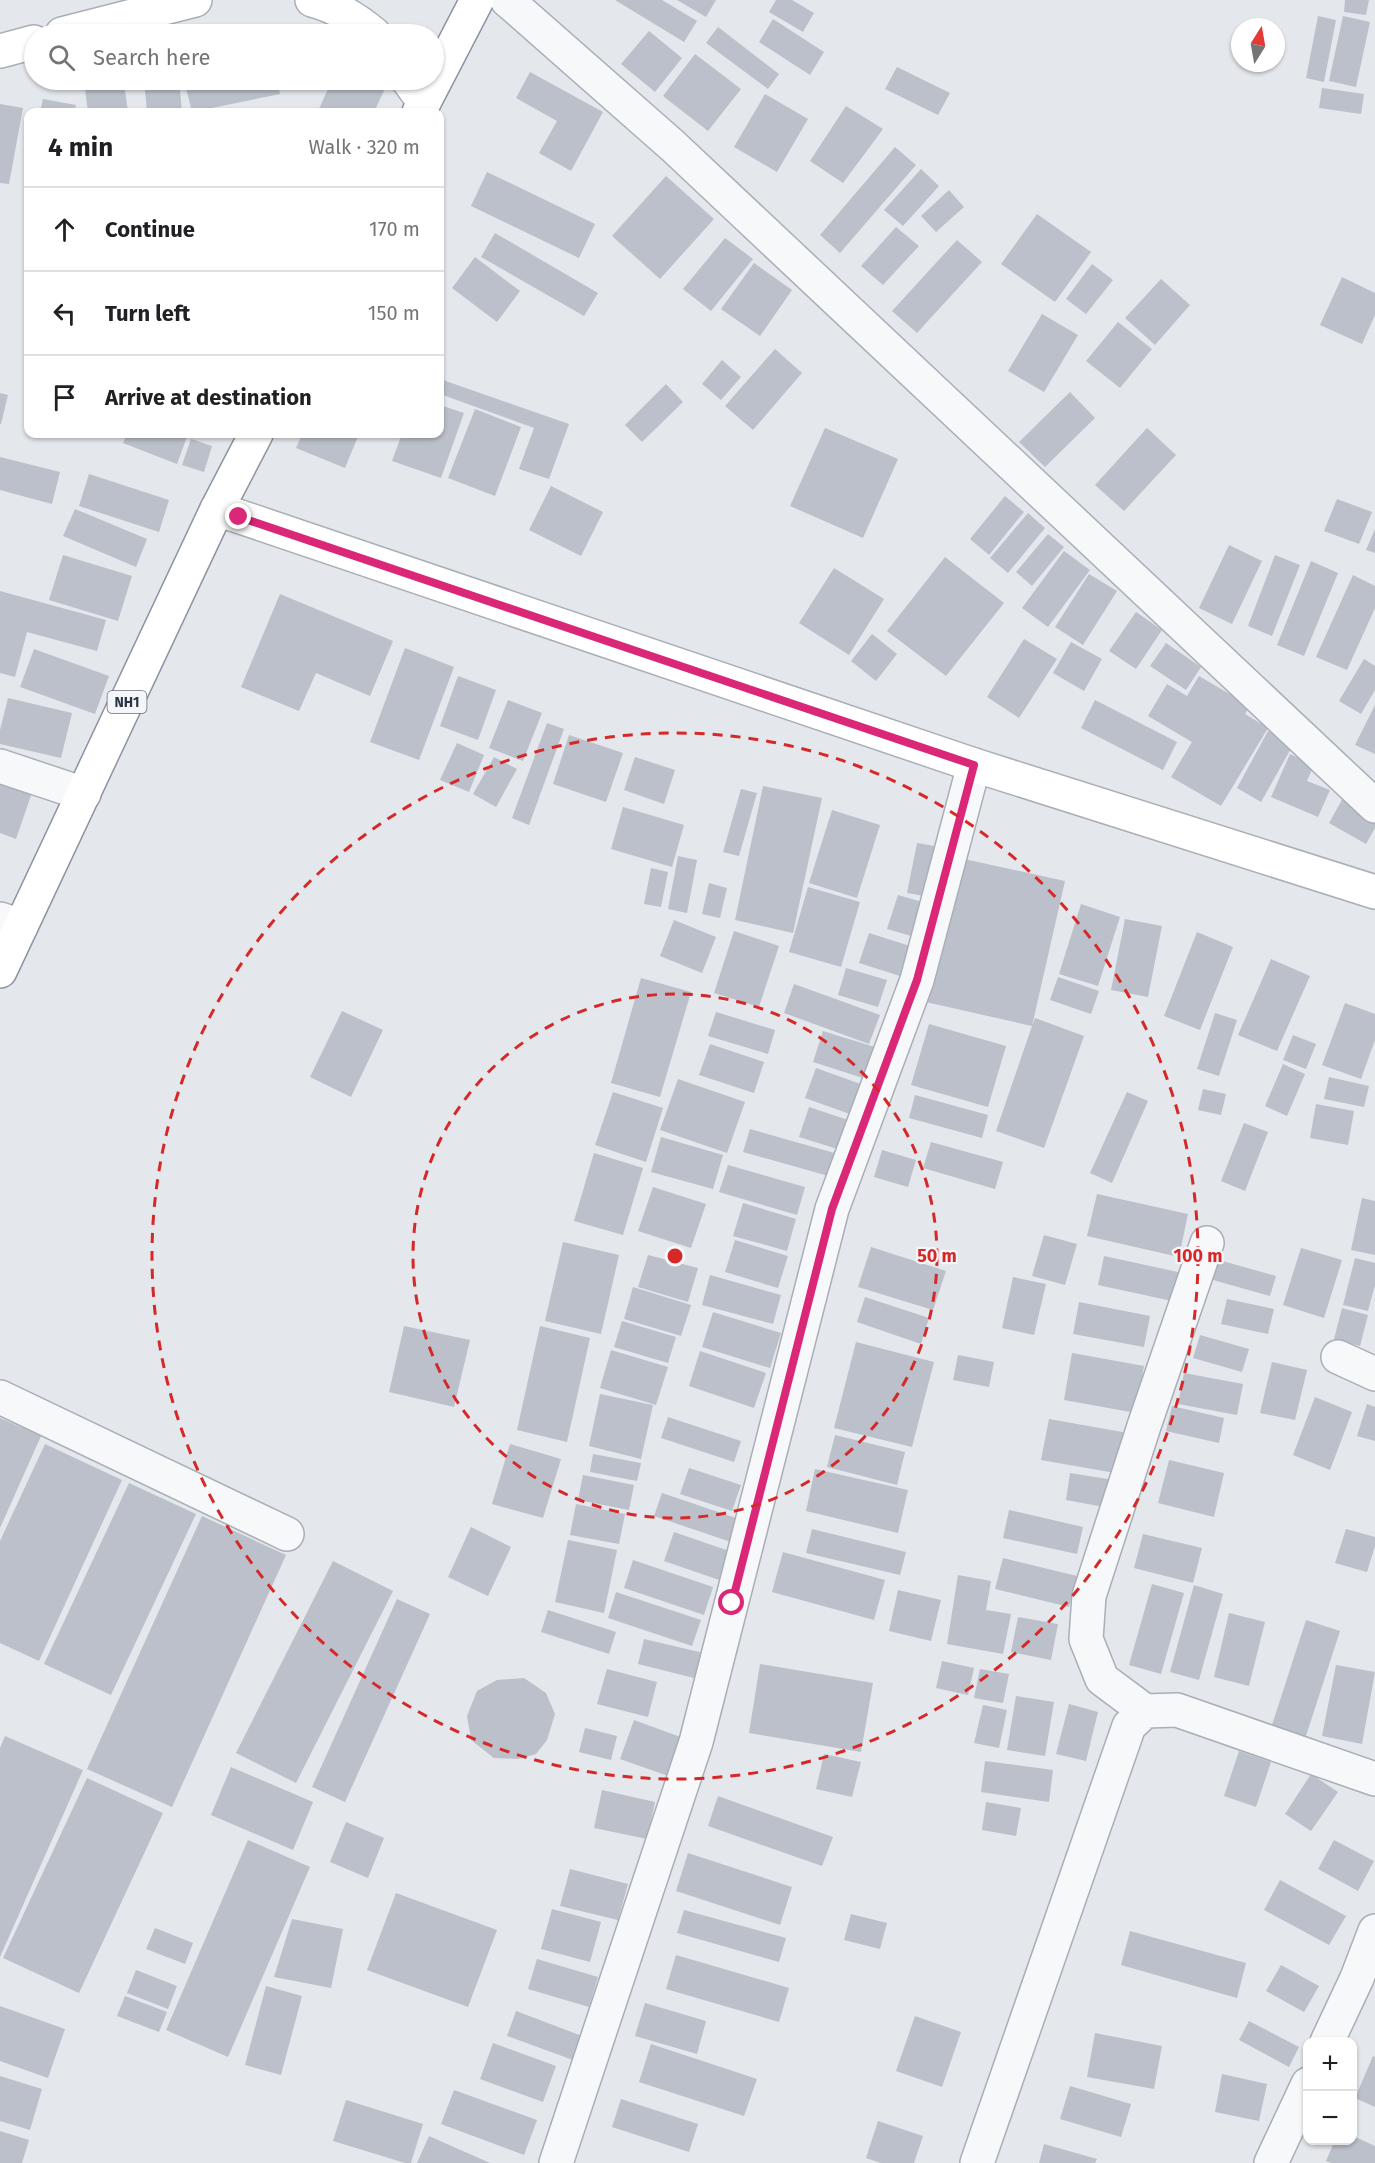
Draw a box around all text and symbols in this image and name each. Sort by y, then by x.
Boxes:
north arrow [1231,18,1285,72]
search box [24,24,444,90]
icon: search [45,41,78,74]
text: Search here [93,44,211,71]
text: 4 min [48,132,113,163]
text: Walk · 320 m [309,135,420,159]
icon: ahead [48,213,81,246]
text: Continue [105,216,195,243]
text: 170 m [369,217,420,241]
icon: left [48,297,81,330]
text: Turn left [105,300,190,327]
text: 150 m [368,301,420,325]
icon: arrive [48,381,81,414]
text: Arrive at destination [105,384,312,411]
route end [225,503,251,529]
road number: NH1 [108,691,146,713]
text: 50 m [917,1245,957,1267]
text: 100 m [1174,1245,1222,1267]
centre of rings [665,1246,685,1266]
route start [718,1589,744,1615]
map controls [1303,2037,1357,2145]
button: + [1303,2037,1357,2091]
button: − [1303,2091,1357,2145]

